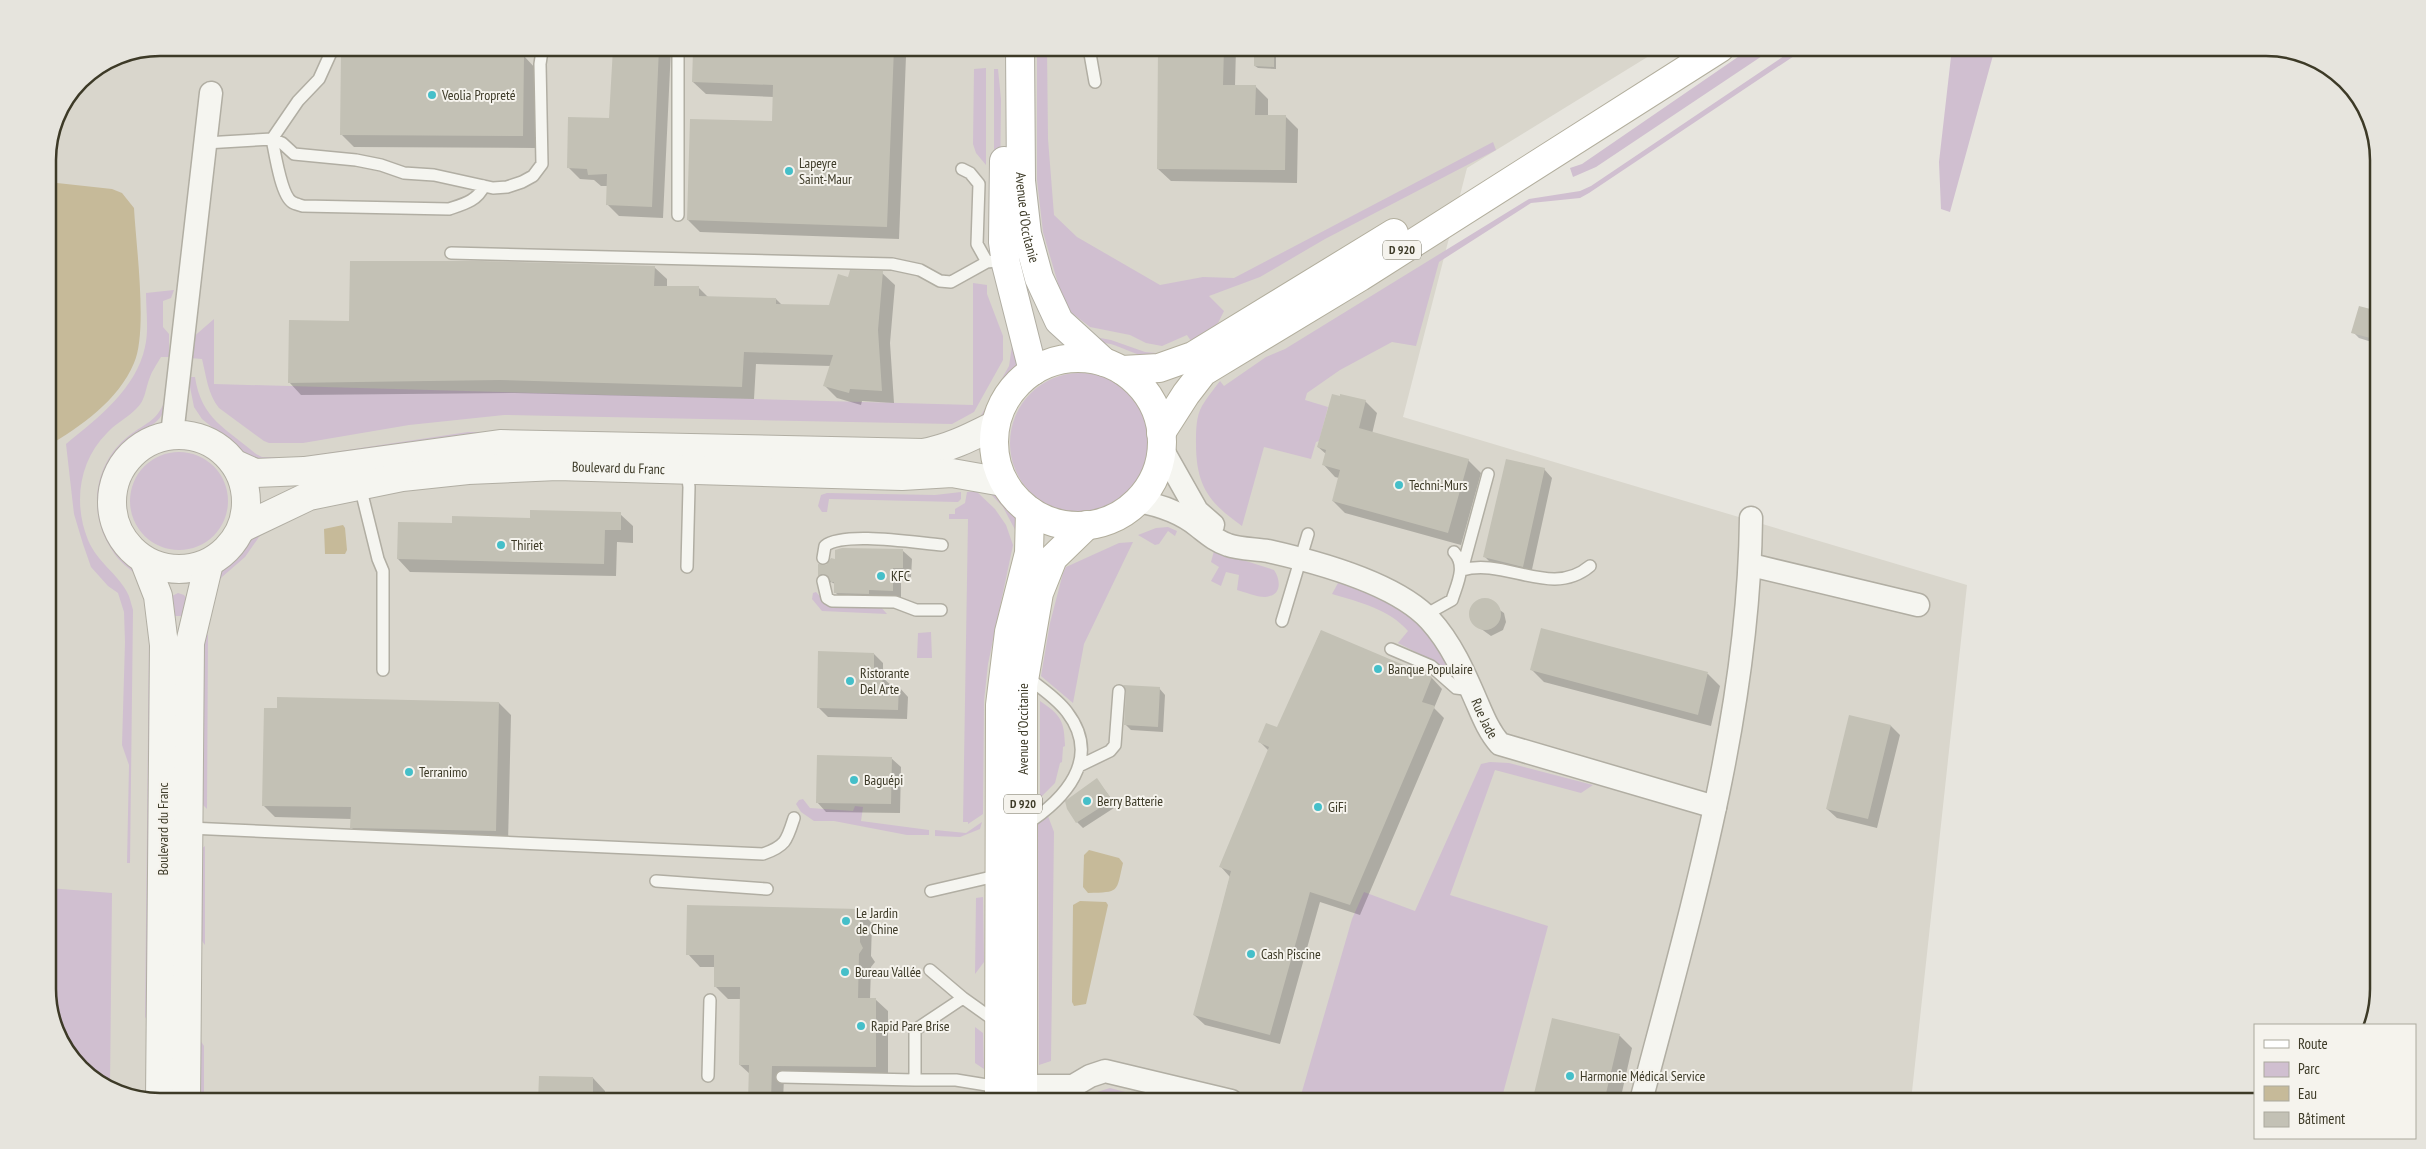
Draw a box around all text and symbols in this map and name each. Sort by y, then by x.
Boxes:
place label: Veolia Propreté [441,86,516,104]
marker: Veolia Propreté [426,89,438,101]
place label: Lapeyre Saint-Maur [799,154,852,188]
marker: Lapeyre Saint-Maur [783,165,795,177]
street label: Avenue d'Occitanie [1012,172,1043,265]
road number: D 920 [1383,240,1421,260]
street label: Boulevard du Franc [572,457,665,478]
place label: Techni-Murs [1409,476,1468,494]
marker: Techni-Murs [1393,479,1405,491]
place label: Thiriet [511,536,543,554]
marker: Thiriet [495,539,507,551]
place label: KFC [891,567,911,585]
marker: KFC [875,570,887,582]
place label: Banque Populaire [1388,660,1473,678]
marker: Banque Populaire [1372,663,1384,675]
place label: Ristorante Del Arte [860,664,910,698]
marker: Ristorante Del Arte [844,675,856,687]
street label: Avenue d'Occitanie [1014,683,1032,775]
street label: Rue Jade [1467,696,1502,742]
place label: Terranimo [419,763,467,781]
marker: Terranimo [403,766,415,778]
place label: Baguépi [864,771,903,789]
marker: Baguépi [848,774,860,786]
street label: Boulevard du Franc [154,783,172,875]
place label: Berry Batterie [1097,792,1163,810]
road number: D 920 [1004,794,1042,814]
marker: Berry Batterie [1081,795,1093,807]
place label: GiFi [1328,798,1347,816]
marker: GiFi [1312,801,1324,813]
place label: Le Jardin de Chine [856,904,899,938]
marker: Le Jardin de Chine [840,915,852,927]
place label: Cash Piscine [1261,945,1321,963]
marker: Cash Piscine [1245,948,1257,960]
place label: Bureau Vallée [855,963,921,981]
marker: Bureau Vallée [839,966,851,978]
place label: Rapid Pare Brise [871,1017,950,1035]
marker: Rapid Pare Brise [855,1020,867,1032]
legend [2254,1024,2416,1139]
text: Route [2298,1034,2328,1053]
text: Parc [2298,1059,2320,1078]
place label: Harmonie Médical Service [1580,1067,1705,1085]
marker: Harmonie Médical Service [1564,1070,1576,1082]
text: Eau [2298,1084,2317,1103]
text: Bâtiment [2298,1109,2345,1128]

